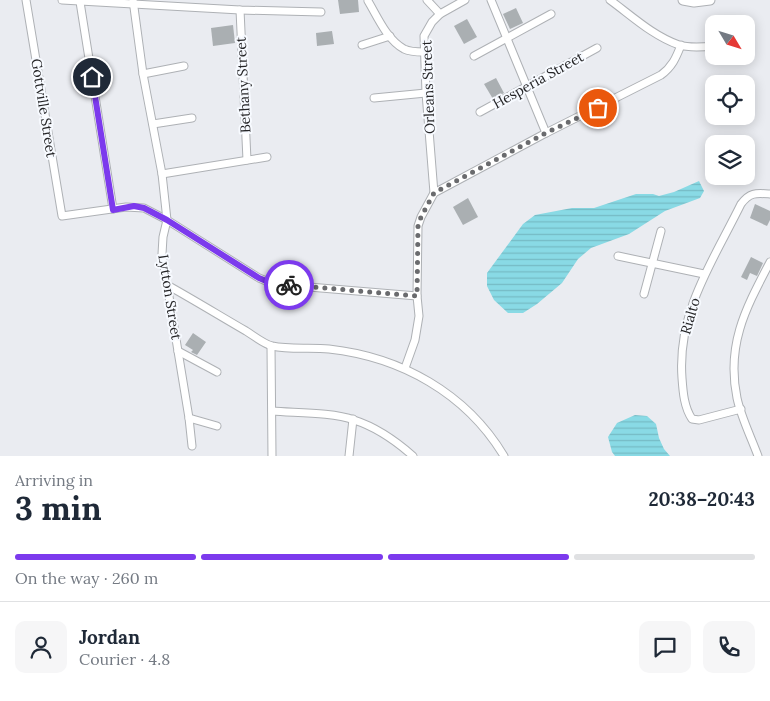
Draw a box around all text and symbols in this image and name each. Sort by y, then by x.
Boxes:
north arrow [705,15,755,65]
map controls [705,15,755,185]
street label: Bethany Street [231,36,255,134]
street label: Orleans Street [417,39,439,134]
street label: Hesperia Street [489,47,587,112]
pin [71,56,113,98]
street label: Gottville Street [27,57,61,159]
icon: home [78,63,106,91]
button: locate [705,75,755,125]
pin [577,87,619,129]
icon: bag [584,94,612,122]
button: layers [705,135,755,185]
street label: Lytton Street [154,253,186,342]
courier [264,260,314,310]
icon: bike [275,271,303,299]
street label: Rialto [676,296,704,336]
text: Arriving in [15,470,93,490]
text: 20:38–20:43 [648,487,755,511]
text: 3 min [15,488,102,529]
text: On the way · 260 m [15,568,158,588]
button: person [15,621,67,673]
button: chat [639,621,691,673]
button: phone [703,621,755,673]
text: Jordan [79,625,140,649]
text: Courier · 4.8 [79,649,170,669]

